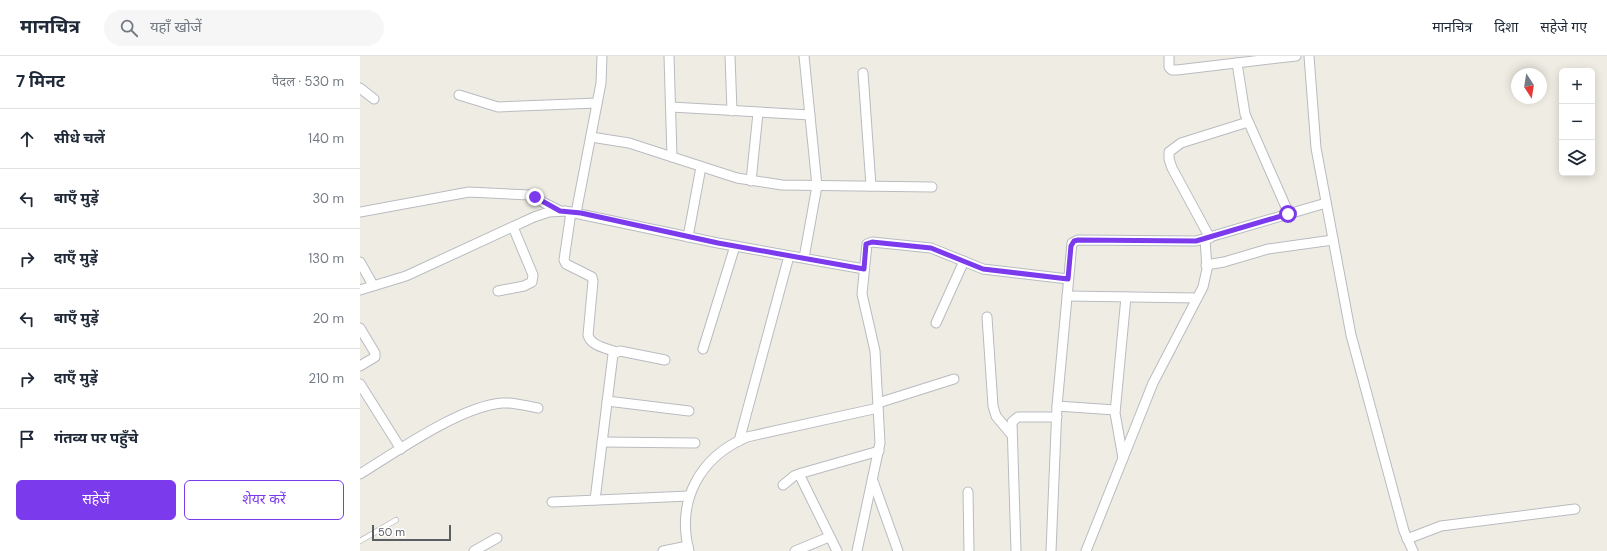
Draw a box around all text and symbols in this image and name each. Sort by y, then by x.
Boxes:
search box [104,10,384,46]
text: मानचित्र [20,14,80,39]
icon: search [118,17,140,39]
text: यहाँ खोजें [150,17,202,37]
text: मानचित्र [1432,18,1472,36]
text: दिशा [1494,18,1518,36]
text: सहेजे गए [1540,18,1587,36]
north arrow [1511,68,1547,104]
map controls [1559,68,1595,176]
button: + [1559,68,1595,104]
text: 7 मिनट [16,70,65,92]
text: पैदल · 530 m [272,73,344,90]
button: − [1559,104,1595,140]
icon: ahead [16,128,38,150]
text: सीधे चलें [54,128,105,148]
text: 140 m [308,130,344,147]
button: layers [1559,140,1595,176]
icon: left [16,188,38,210]
text: बाएँ मुड़ें [54,188,99,208]
route end [526,188,544,206]
text: 30 m [312,190,344,207]
route start [1279,205,1297,223]
icon: right [16,248,38,270]
text: दाएँ मुड़ें [54,248,98,268]
text: 130 m [308,250,344,267]
icon: left [16,308,38,330]
text: बाएँ मुड़ें [54,308,99,328]
text: 20 m [313,310,344,327]
icon: right [16,368,38,390]
text: दाएँ मुड़ें [54,368,98,388]
text: 210 m [309,370,344,387]
icon: arrive [16,428,38,450]
text: गंतव्य पर पहुँचे [54,428,138,448]
button: सहेजें [16,480,176,520]
button: शेयर करें [184,480,344,520]
scale bar [372,523,451,542]
text: 50 m [378,525,405,539]

